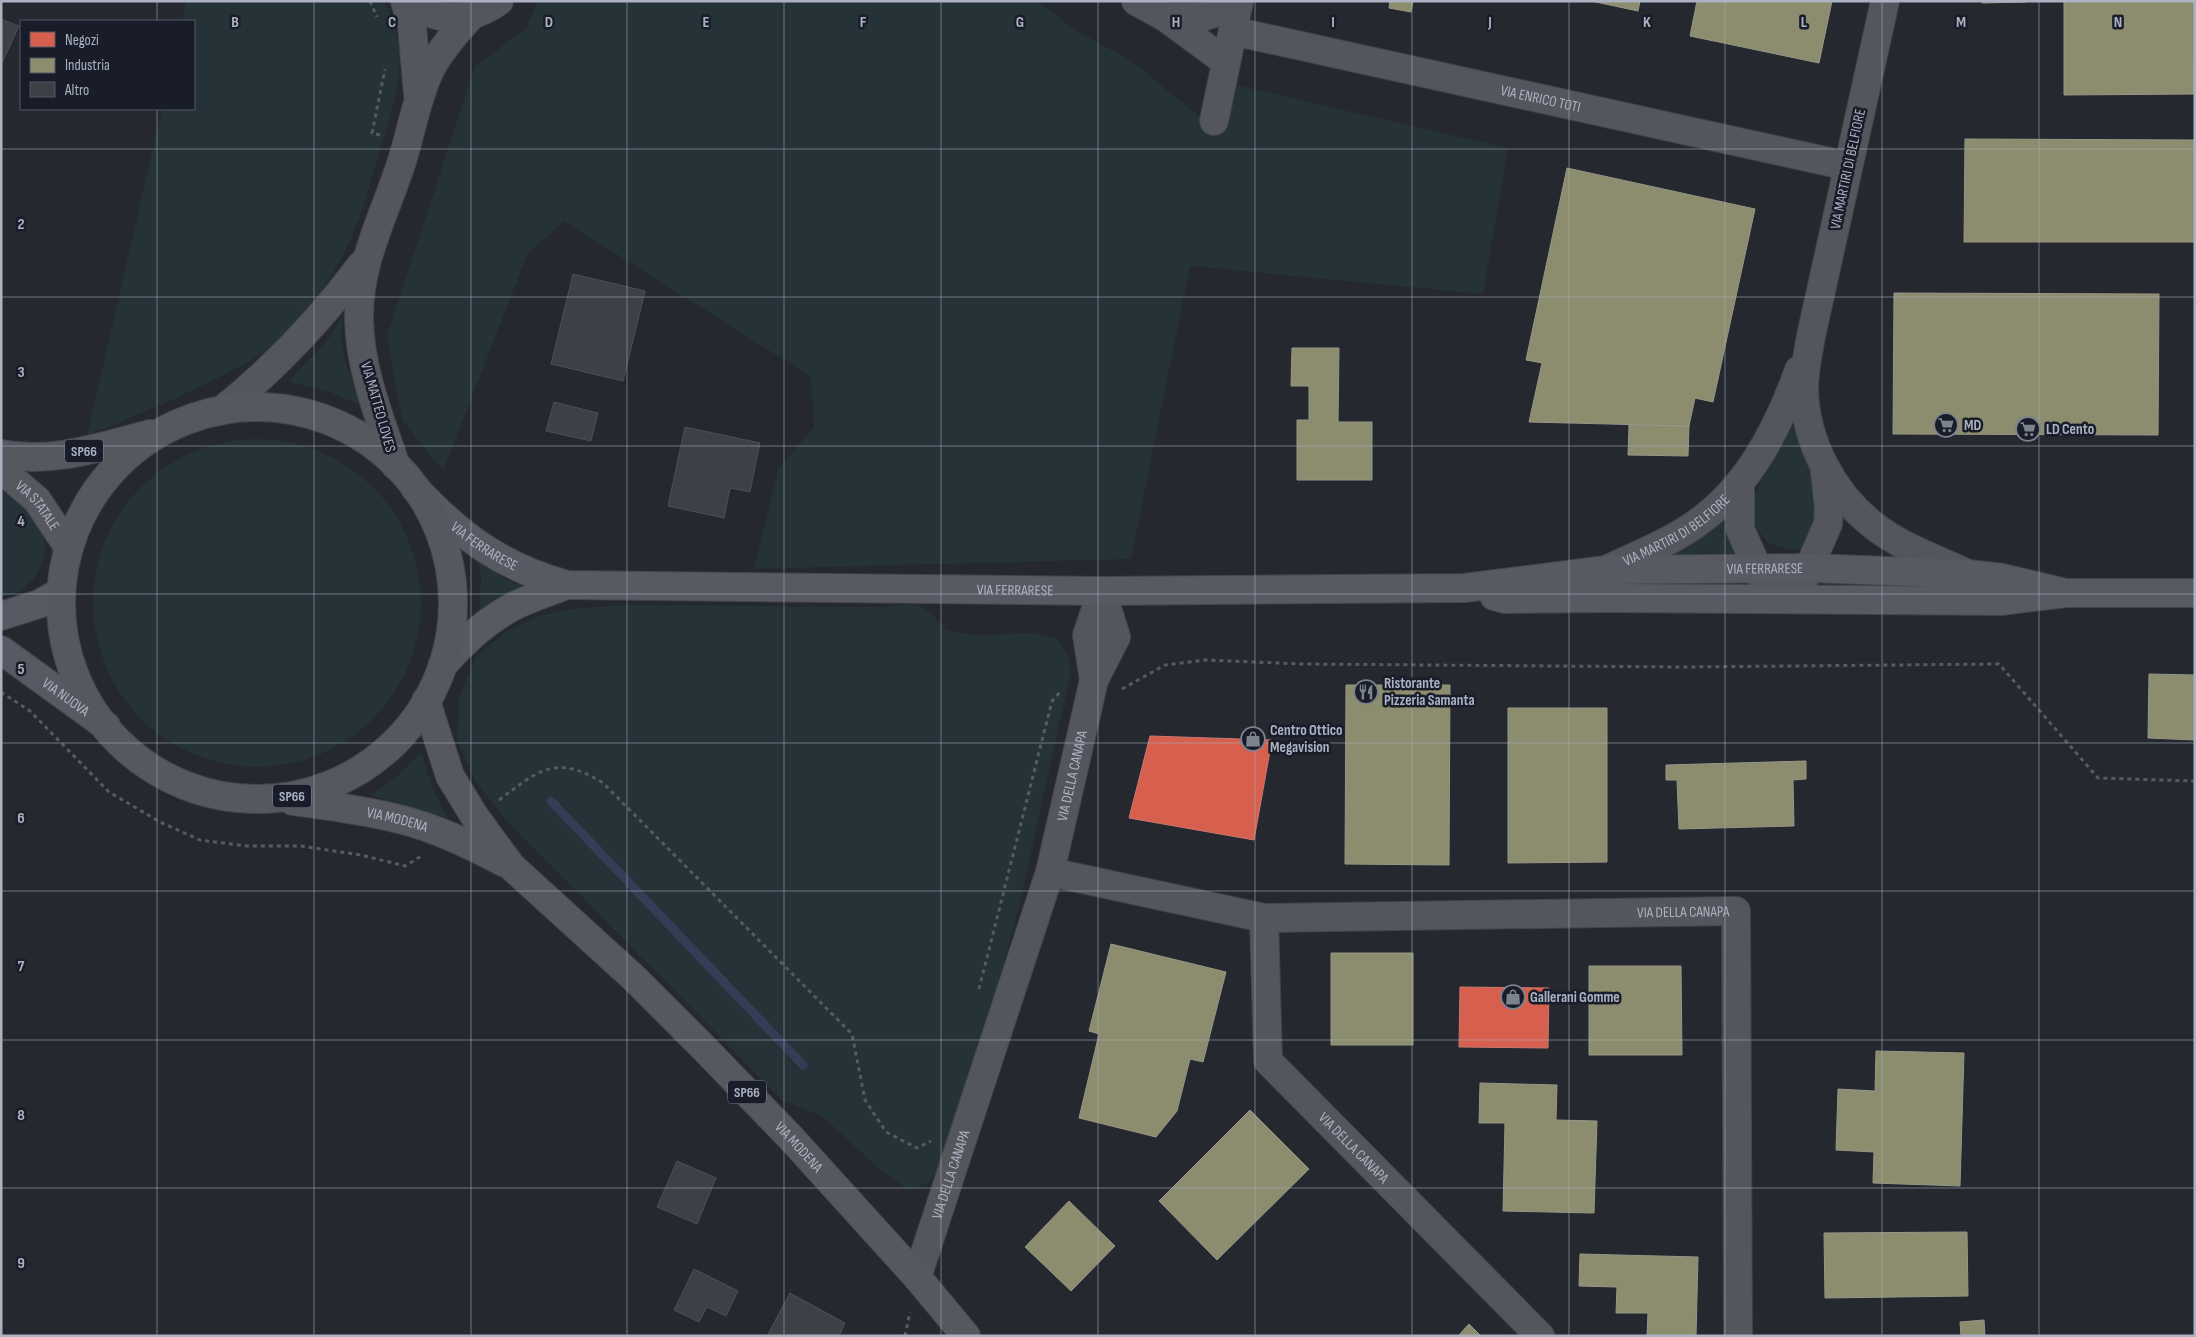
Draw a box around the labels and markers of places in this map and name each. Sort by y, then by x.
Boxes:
supermarket icon: MD [1933,412,1959,438]
place label: MD [1964,416,1981,435]
supermarket icon: LD Cento [2015,416,2041,442]
place label: LD Cento [2046,420,2094,439]
place label: Ristorante Pizzeria Samanta [1384,674,1475,710]
restaurant icon: Ristorante Pizzeria Samanta [1353,679,1379,705]
place label: Centro Ottico Megavision [1270,721,1343,757]
shop icon: Centro Ottico Megavision [1240,726,1266,752]
shop icon: Gallerani Gomme [1500,984,1526,1010]
place label: Gallerani Gomme [1530,988,1620,1007]

